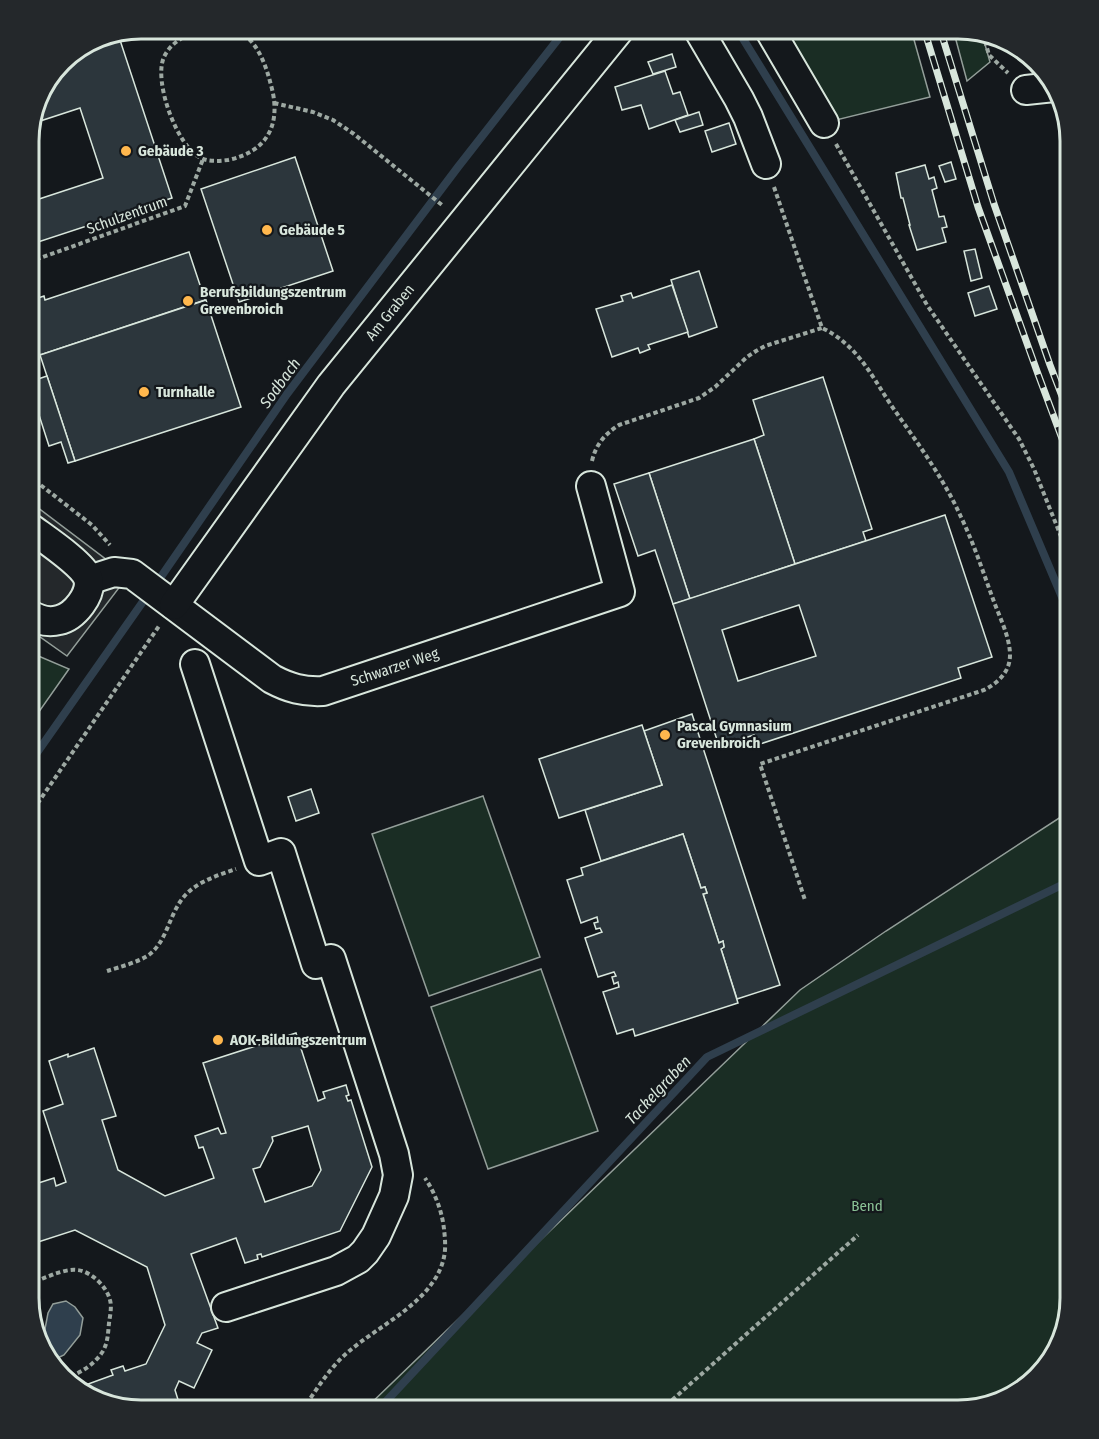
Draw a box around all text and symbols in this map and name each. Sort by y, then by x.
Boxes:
place label: Gebäude 3 [138,142,204,160]
marker: Gebäude 3 [119,144,133,158]
street label: Schulzentrum [84,192,170,238]
place label: Gebäude 5 [279,221,345,239]
marker: Gebäude 5 [260,223,274,237]
street label: Am Graben [362,281,418,344]
place label: Berufsbildungszentrum Grevenbroich [200,283,346,318]
marker: Berufsbildungszentrum Grevenbroich [181,294,195,308]
water label: Sodbach [255,354,304,412]
place label: Turnhalle [156,383,215,401]
marker: Turnhalle [137,385,151,399]
street label: Schwarzer Weg [348,644,441,690]
place label: Pascal Gymnasium Grevenbroich [677,717,792,752]
marker: Pascal Gymnasium Grevenbroich [658,728,672,742]
place label: AOK-Bildungszentrum [229,1031,367,1049]
marker: AOK-Bildungszentrum [211,1033,225,1047]
water label: Tackelgraben [621,1052,695,1128]
park label: Bend [851,1197,883,1215]

